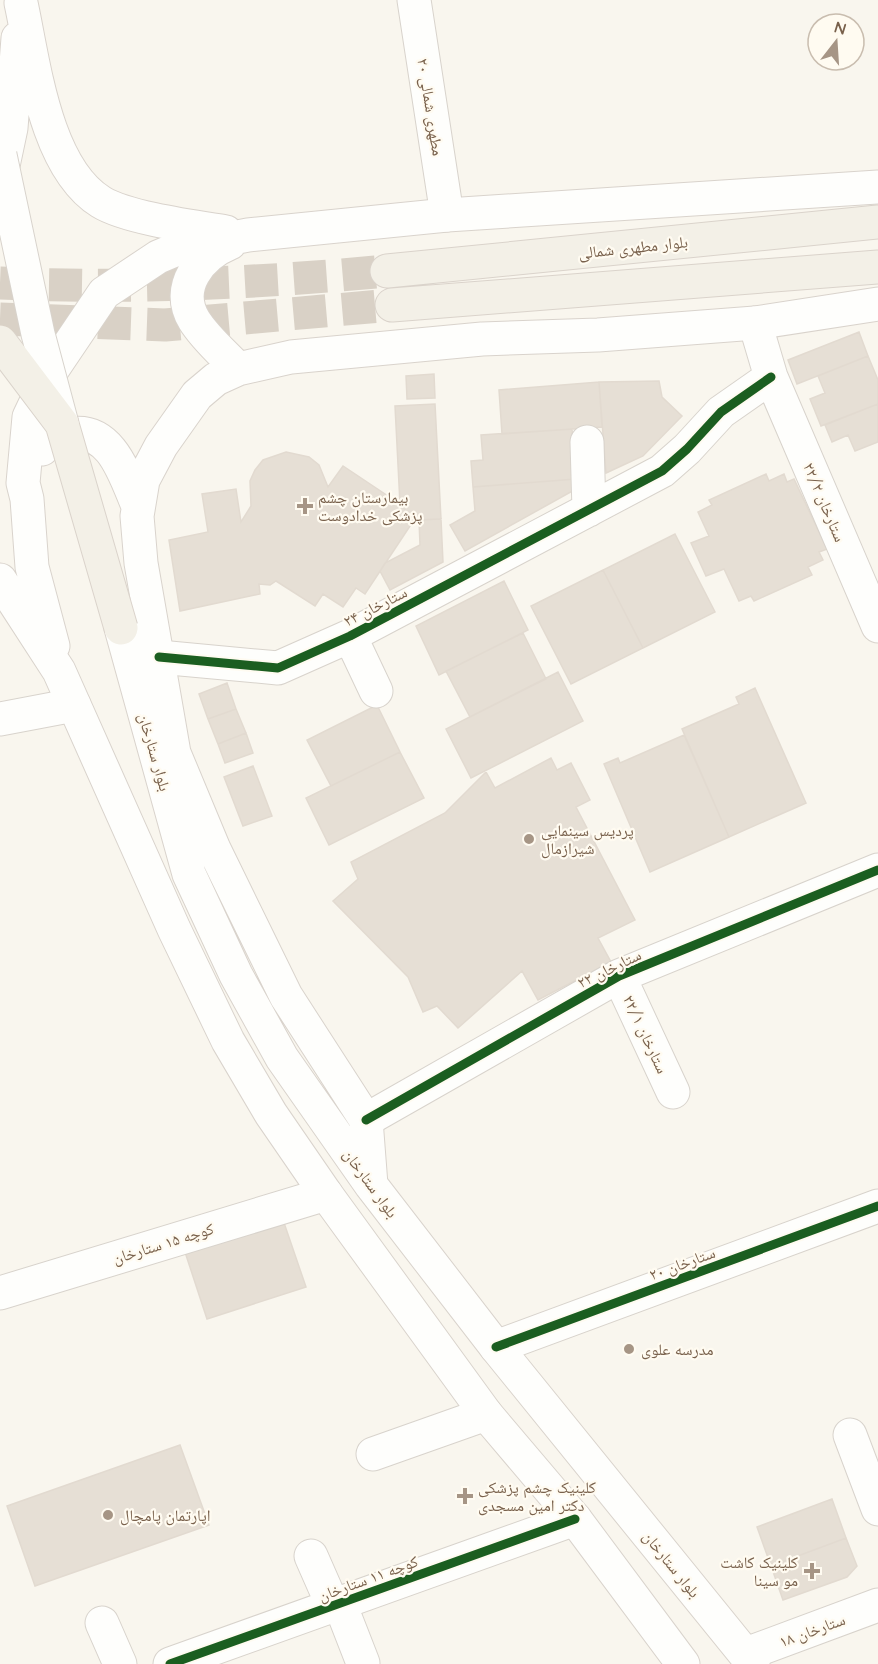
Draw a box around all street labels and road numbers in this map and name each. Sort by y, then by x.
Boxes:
street label: ۲۰ مطهری شمالی [412,57,449,157]
street label: بلوار مطهرى شمالى [577,231,689,264]
street label: ۲۲/۲ ستارخان [798,459,851,545]
street label: ۲۴ ستارخان [340,581,411,631]
street label: بلوار ستارخان [133,711,176,794]
street label: ۲۲ ستارخان [574,944,645,993]
street label: ۲۲/۱ ستارخان [618,992,673,1077]
street label: بلوار ستارخان [339,1145,403,1222]
street label: کوچه ۱۵ ستارخان [110,1218,217,1269]
street label: ۲۰ ستارخان [646,1242,718,1285]
street label: بلوار ستارخان [638,1527,705,1602]
street label: کوچه ۱۱ ستارخان [315,1551,421,1606]
street label: ۱۸ ستارخان [776,1609,848,1652]

